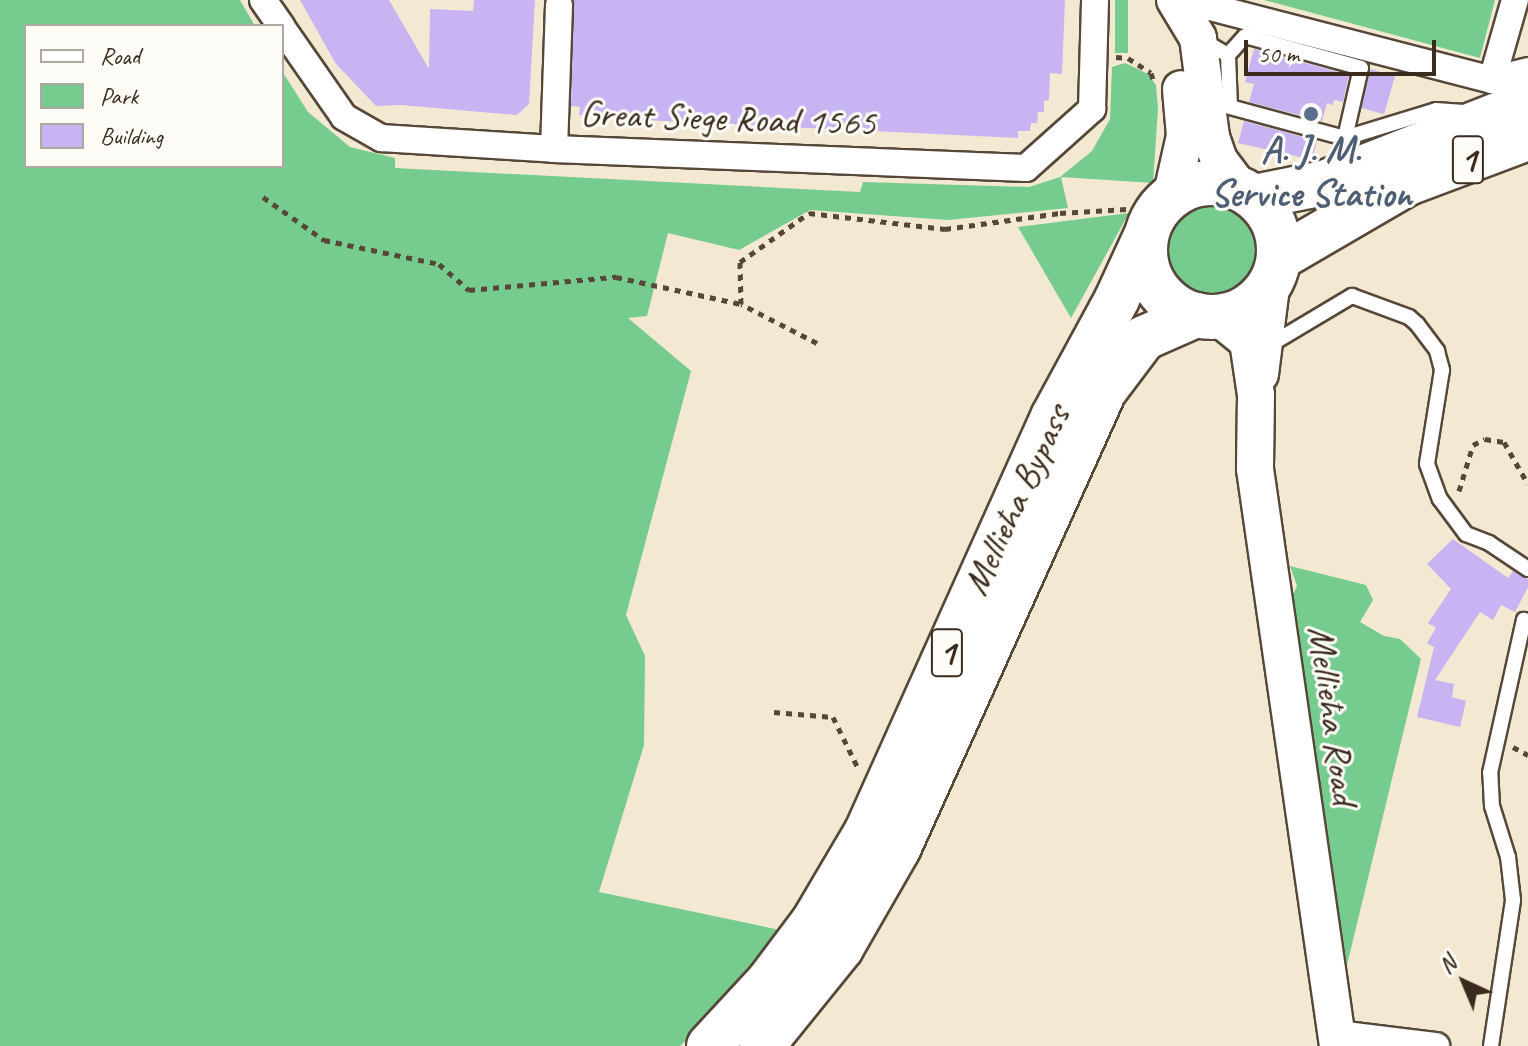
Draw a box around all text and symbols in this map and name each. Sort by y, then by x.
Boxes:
legend [24,24,284,168]
scale bar [1248,24,1440,74]
text: 50 m [1258,39,1299,69]
text: Road [100,41,140,71]
text: Park [100,81,138,111]
street label: Great Siege Road 1565 [579,90,877,146]
marker: A. J. M. Service Station [1302,105,1320,123]
text: Building [100,121,163,151]
place label: A. J. M. Service Station [1210,127,1412,216]
road number: 1 [1450,128,1486,192]
street label: Mellieħa Bypass [952,397,1080,603]
road number: 1 [929,621,965,685]
street label: Mellieħa Road [1298,623,1368,807]
north arrow [1424,942,1504,1022]
text: N [1433,950,1462,980]

